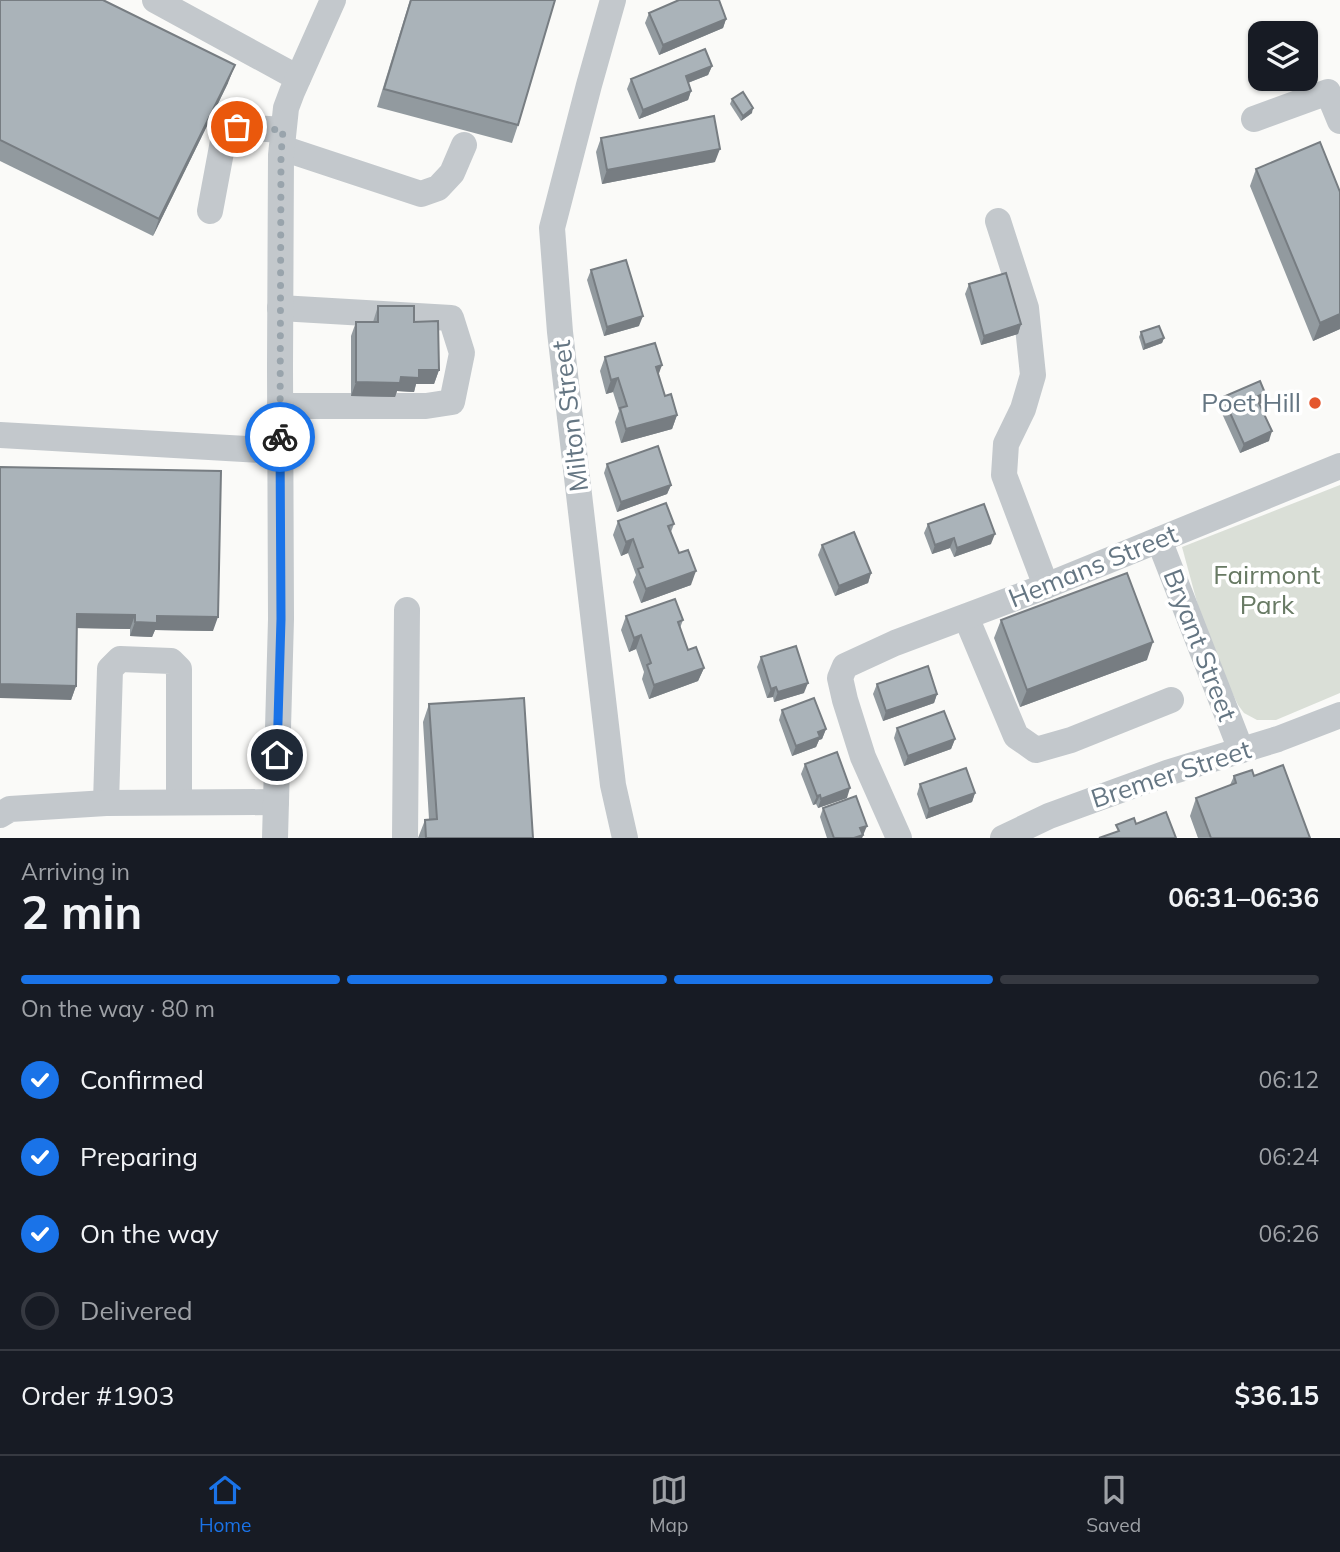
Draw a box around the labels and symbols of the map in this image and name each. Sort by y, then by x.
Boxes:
pin [207,97,267,157]
street label: Milton Street [544,338,595,494]
place label: Poet Hill [1201,386,1301,419]
marker: Poet Hill [1307,395,1323,411]
courier [245,402,315,472]
street label: Hemans Street [1004,517,1182,614]
park label: Fairmont Park [1213,558,1321,621]
street label: Bryant Street [1156,564,1245,725]
pin [247,725,307,785]
street label: Bremer Street [1087,732,1255,815]

